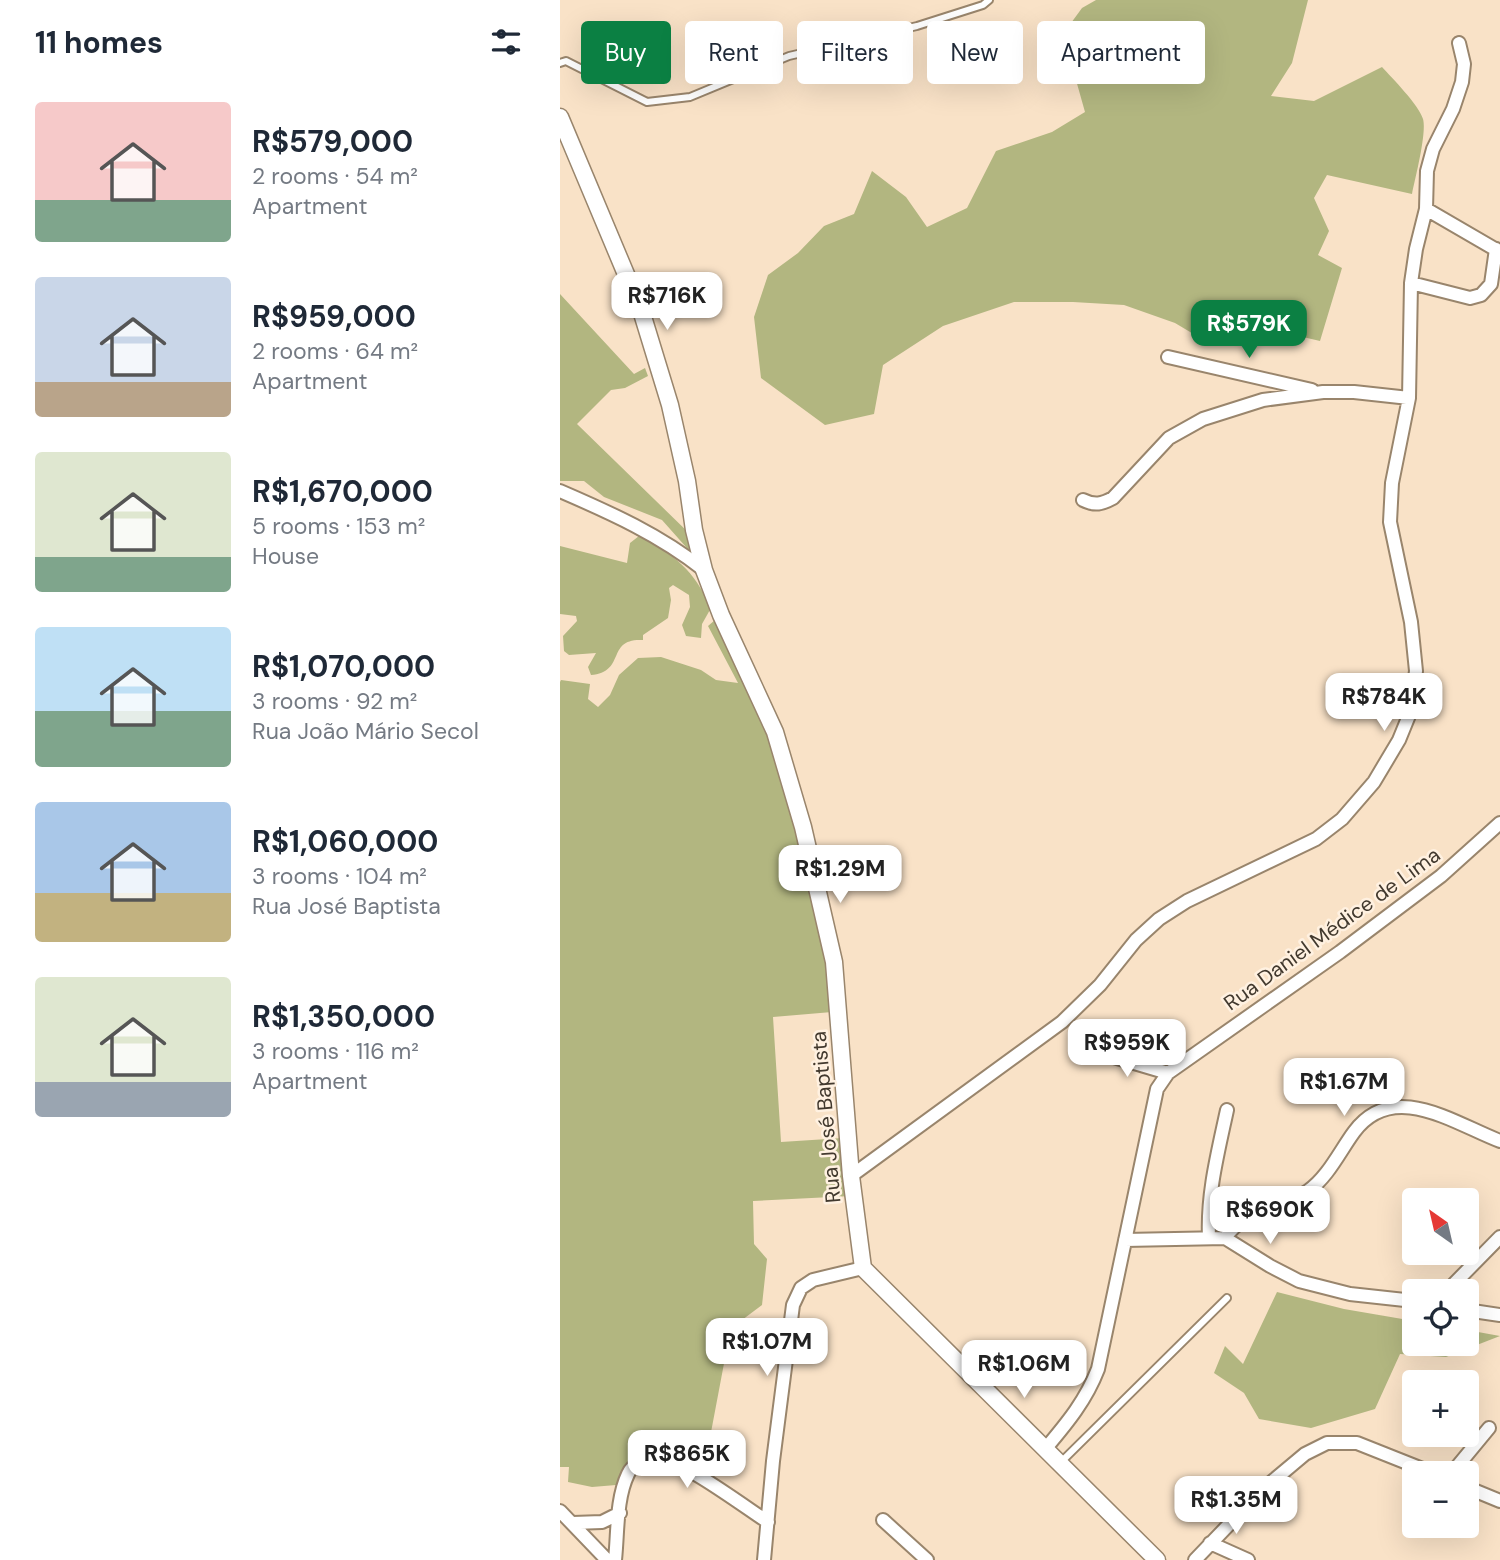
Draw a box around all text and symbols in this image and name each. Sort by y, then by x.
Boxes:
chip: Buy [581,21,671,84]
chip: Rent [685,21,783,84]
chip: Filters [797,21,913,84]
chip: New [927,21,1023,84]
chip: Apartment [1037,21,1205,84]
text: 11 homes [35,23,163,62]
icon: filters [487,23,525,61]
text: R$579,000 [252,122,413,161]
icon: home [91,130,175,214]
text: 2 rooms · 54 m² [252,161,418,191]
text: Apartment [252,191,367,221]
pin: R$716K [610,272,724,332]
text: R$716K [627,280,707,310]
text: R$959,000 [252,297,416,336]
pin: R$579K [1192,300,1306,360]
icon: home [91,305,175,389]
text: R$579K [1207,308,1291,338]
text: 2 rooms · 64 m² [252,336,418,366]
text: Apartment [252,366,367,396]
text: R$1,670,000 [252,472,433,511]
icon: home [91,480,175,564]
text: 5 rooms · 153 m² [252,511,425,541]
text: House [252,541,319,571]
text: R$1,070,000 [252,647,435,686]
icon: home [91,655,175,739]
pin: R$784K [1327,674,1441,733]
text: R$784K [1341,681,1427,711]
text: 3 rooms · 92 m² [252,686,417,716]
text: Rua João Mário Secol [252,716,479,746]
text: R$1,060,000 [252,822,438,861]
icon: home [91,830,175,914]
street label: Rua Daniel Médice de Lima [1218,841,1446,1017]
pin: R$1.29M [775,846,905,905]
text: R$1.29M [795,853,885,883]
text: 3 rooms · 104 m² [252,861,427,891]
text: Rua José Baptista [252,891,441,921]
text: R$1,350,000 [252,997,435,1036]
icon: home [91,1005,175,1089]
pin: R$959K [1070,1020,1184,1079]
text: R$959K [1084,1027,1170,1057]
street label: Rua José Baptista [805,1030,847,1204]
text: 3 rooms · 116 m² [252,1036,419,1066]
pin: R$1.67M [1279,1058,1409,1118]
text: Apartment [252,1066,367,1096]
text: R$1.67M [1300,1066,1388,1096]
pin: R$690K [1213,1186,1327,1246]
north arrow [1402,1188,1479,1265]
map controls [1402,1188,1479,1538]
text: R$690K [1226,1194,1314,1224]
button: locate [1402,1279,1479,1356]
pin: R$1.07M [702,1318,832,1378]
text: R$1.07M [722,1326,812,1356]
pin: R$1.06M [959,1340,1089,1400]
text: R$1.06M [978,1348,1070,1378]
button: + [1402,1370,1479,1447]
pin: R$865K [630,1430,744,1490]
text: R$865K [644,1438,730,1468]
button: − [1402,1461,1479,1538]
pin: R$1.35M [1171,1476,1301,1536]
text: R$1.35M [1190,1484,1282,1514]

